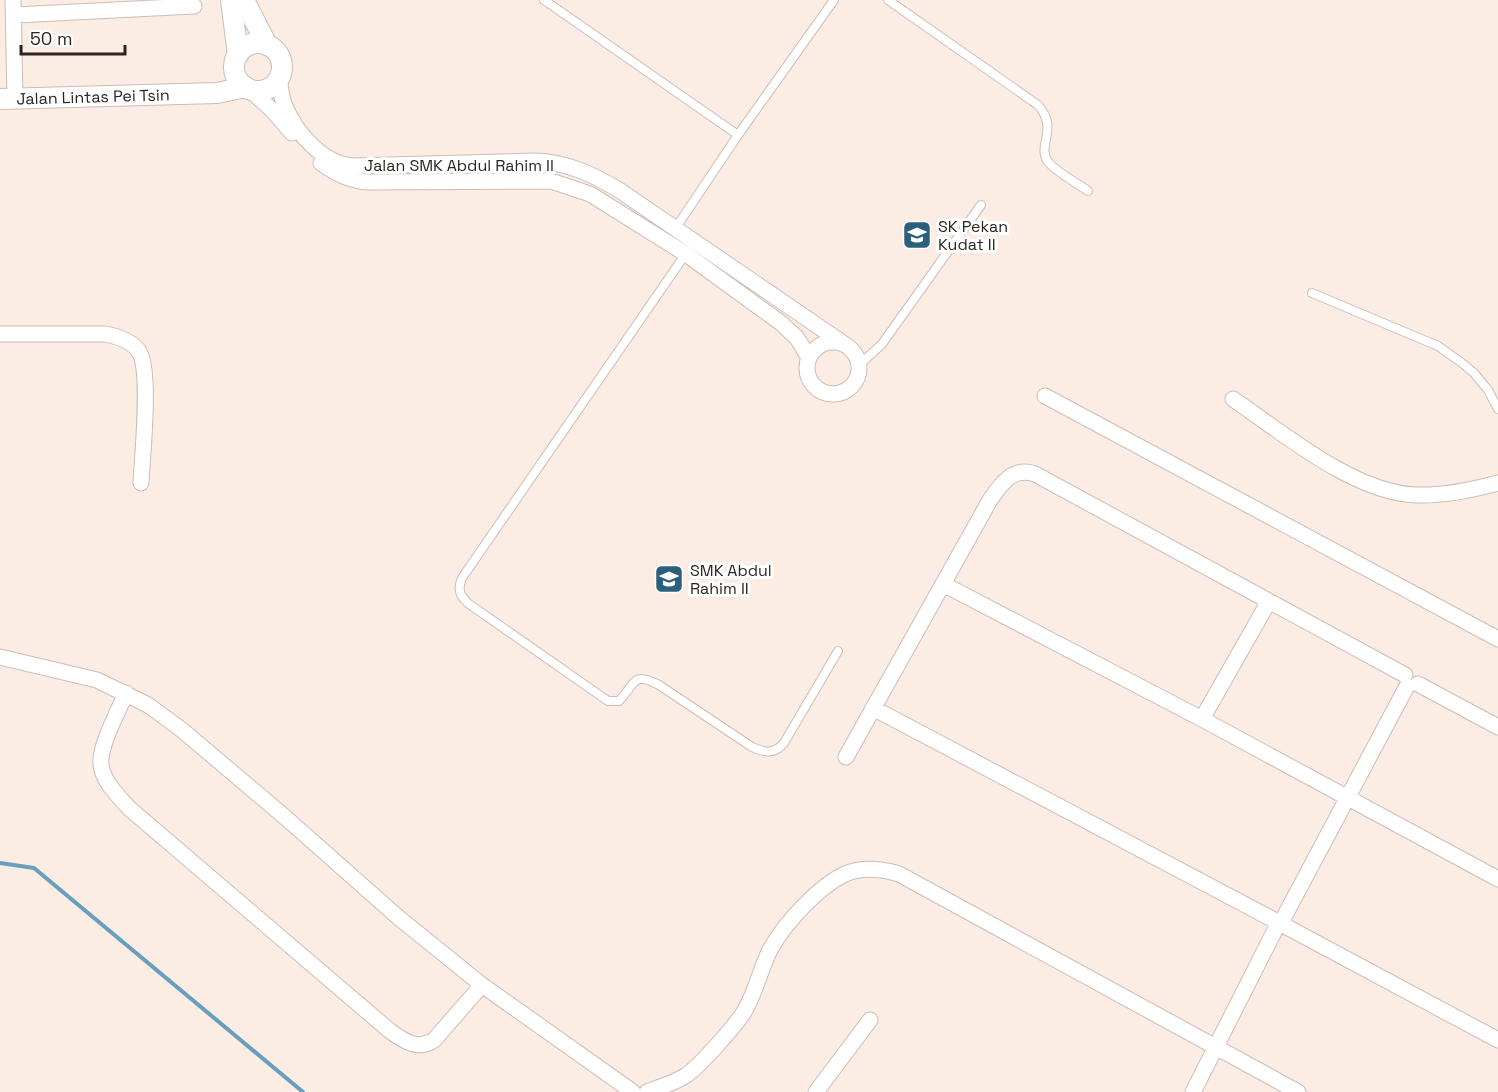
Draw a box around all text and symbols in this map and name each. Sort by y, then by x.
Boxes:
scale bar [21,18,124,56]
text: 50 m [30,27,72,50]
street label: Jalan Lintas Pei Tsin [16,84,170,110]
street label: Jalan SMK Abdul Rahim II [364,155,554,176]
place label: SK Pekan Kudat II [938,216,1008,255]
school or university icon: SK Pekan Kudat II [901,219,933,251]
place label: SMK Abdul Rahim II [690,560,772,599]
school or university icon: SMK Abdul Rahim II [653,563,685,595]

